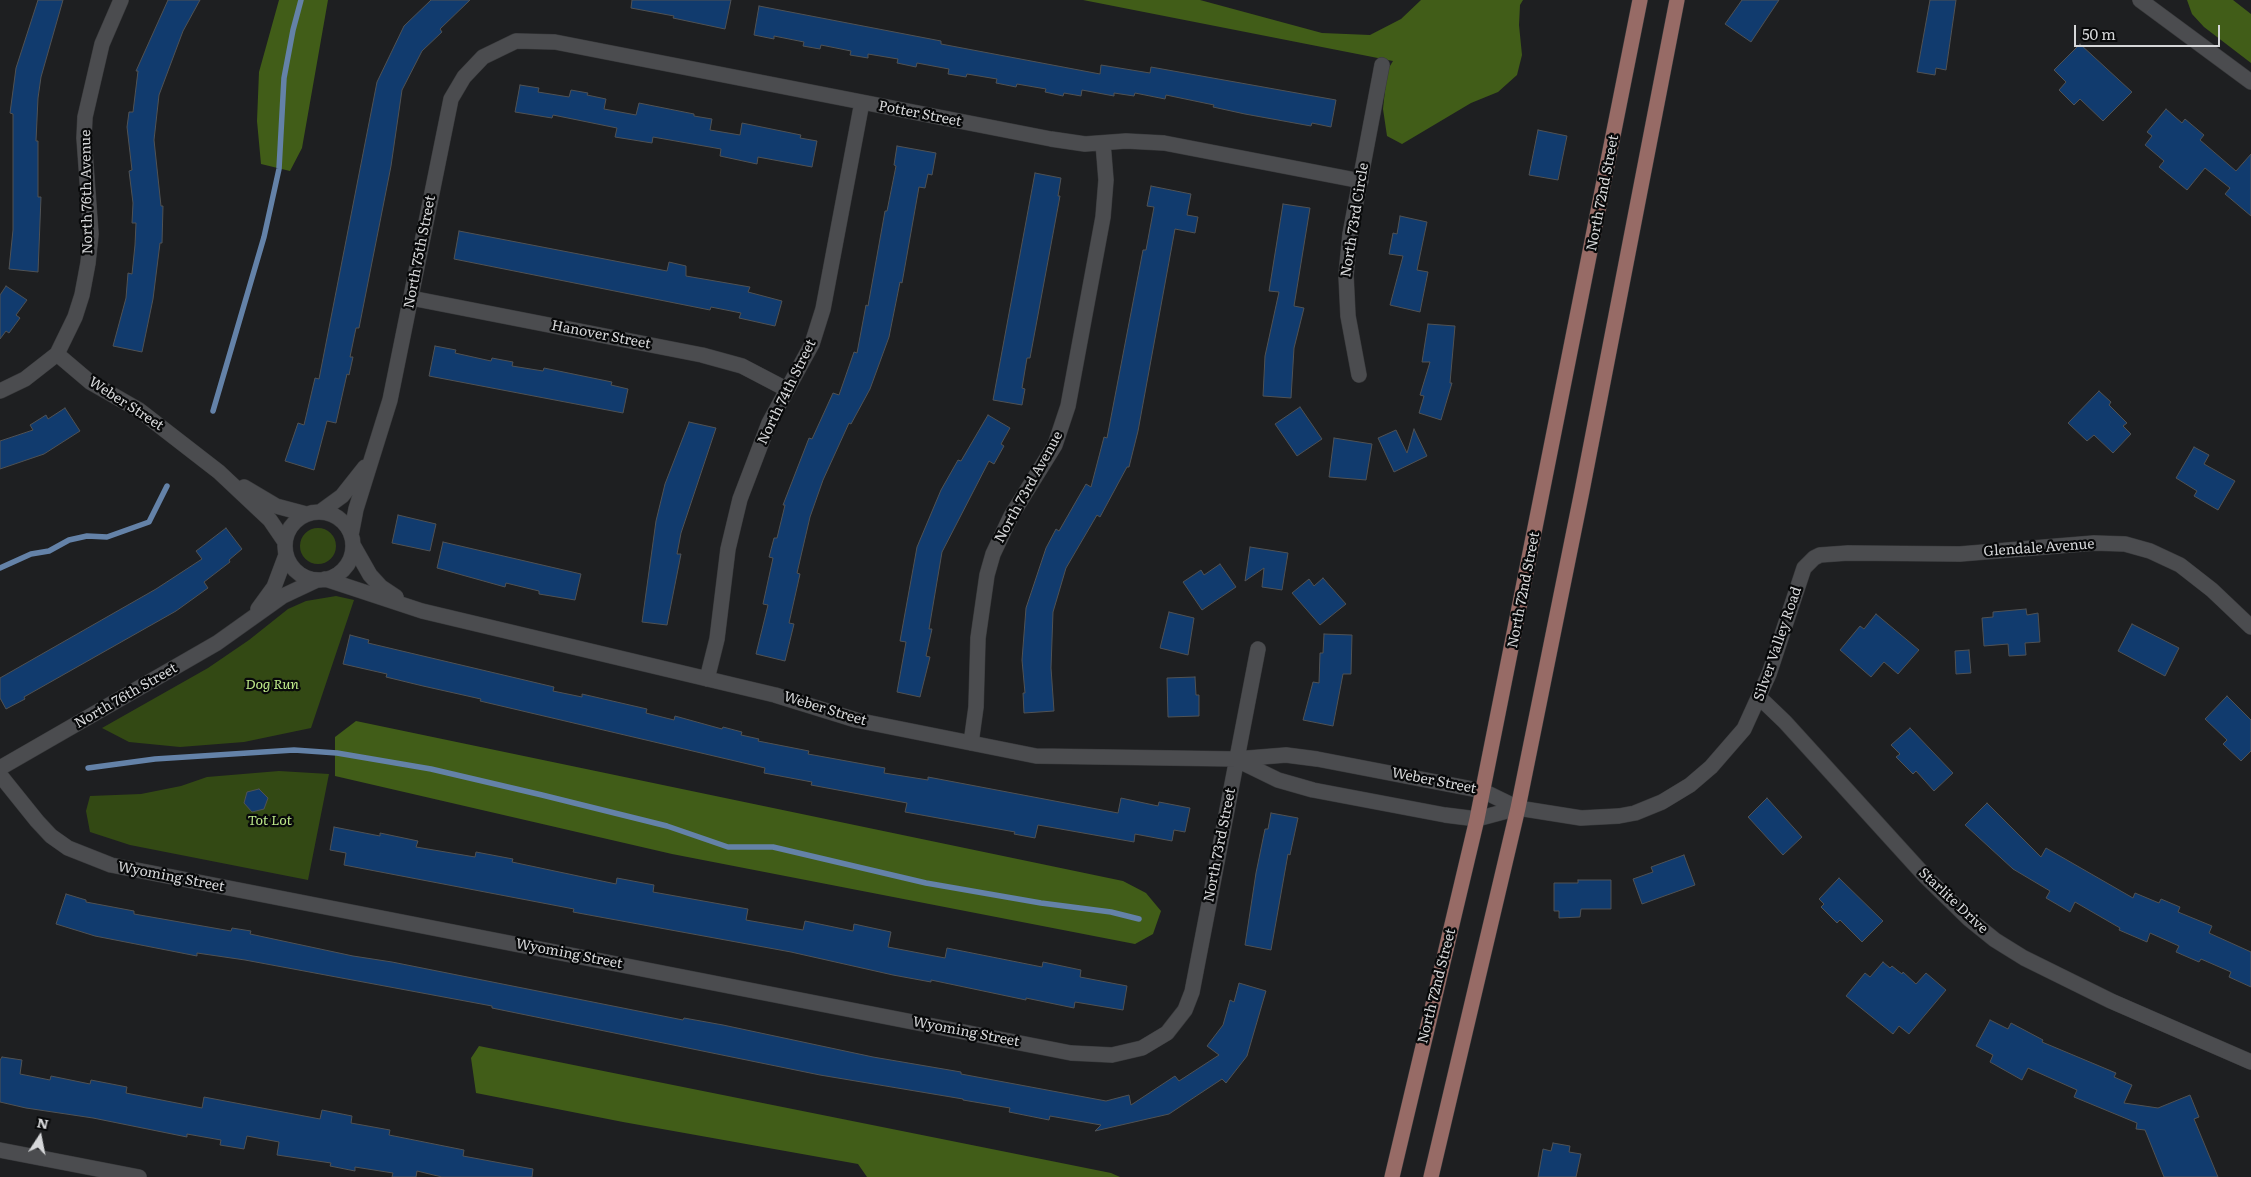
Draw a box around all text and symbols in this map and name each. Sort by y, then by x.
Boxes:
scale bar [2076,15,2222,47]
text: 50 m [2082,22,2116,45]
street label: Potter Street [877,98,963,130]
street label: North 76th Avenue [78,129,96,255]
street label: North 72nd Street [1583,133,1623,253]
street label: North 73rd Circle [1338,162,1372,278]
street label: North 75th Street [401,194,439,310]
street label: Hanover Street [550,317,652,353]
street label: North 74th Street [754,337,820,447]
street label: Weber Street [85,374,167,434]
street label: North 73rd Avenue [991,428,1067,546]
street label: North 72nd Street [1504,530,1544,650]
street label: Glendale Avenue [1983,536,2095,560]
street label: Silver Valley Road [1751,585,1805,703]
street label: North 76th Street [72,660,180,732]
park label: Dog Run [245,677,299,693]
street label: Weber Street [781,688,869,730]
street label: Weber Street [1390,765,1478,797]
street label: North 73rd Street [1201,787,1239,903]
park label: Tot Lot [248,813,292,829]
street label: Wyoming Street [116,858,226,896]
street label: Starlite Drive [1915,865,1991,937]
street label: North 72nd Street [1415,927,1459,1045]
street label: Wyoming Street [514,935,624,973]
street label: Wyoming Street [911,1013,1021,1051]
text: N [35,1111,51,1133]
north arrow [15,1112,65,1162]

